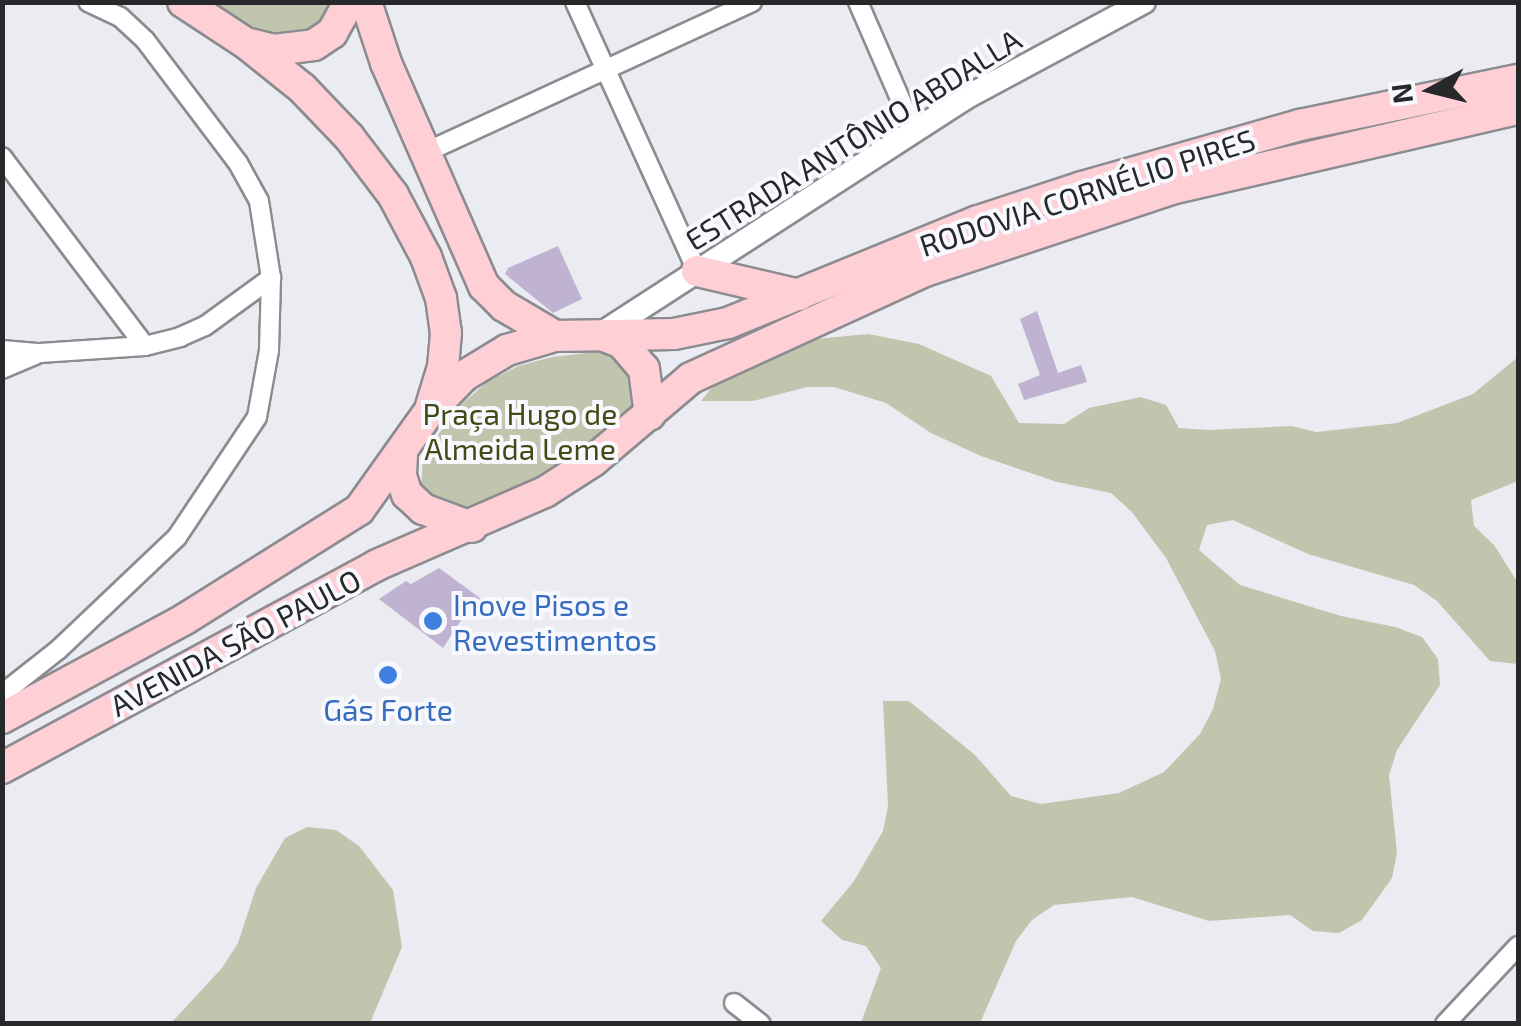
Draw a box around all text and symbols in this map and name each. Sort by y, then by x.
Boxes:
street label: ESTRADA ANTÔNIO ABDALLA [678,20,1028,258]
north arrow [1381,40,1481,140]
text: N [1383,82,1419,106]
street label: RODOVIA CORNÉLIO PIRES [915,121,1259,263]
park label: Praça Hugo de Almeida Leme [423,395,617,466]
street label: AVENIDA SÃO PAULO [103,561,367,723]
place label: Inove Pisos e Revestimentos [453,586,657,656]
marker: Inove Pisos e Revestimentos [422,610,444,632]
marker: Gás Forte [377,664,399,686]
place label: Gás Forte [323,691,453,727]

